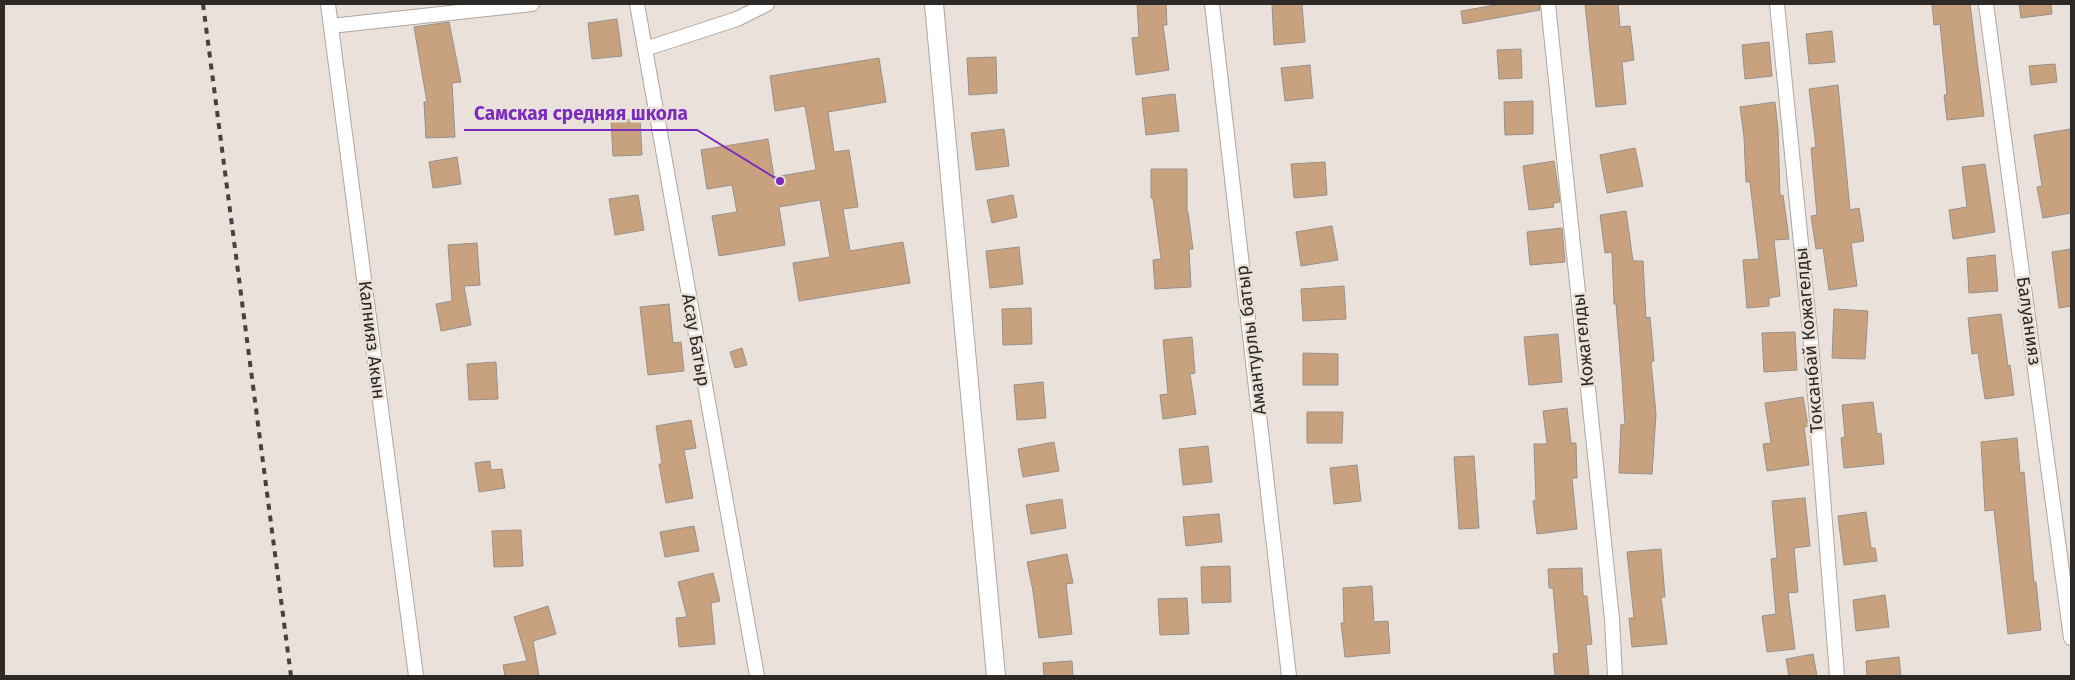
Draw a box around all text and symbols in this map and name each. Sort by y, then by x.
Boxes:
callout: Самская средняя школа [464,96,697,130]
text: Самская средняя школа [474,102,688,125]
street label: Токсанбай Кожагелды [1790,246,1828,434]
street label: Амантурлы батыр [1231,264,1271,416]
street label: Балуанияз [2012,275,2046,367]
street label: Калнияз Акын [354,279,390,401]
street label: Асау Батыр [677,292,715,388]
street label: Кожагелды [1567,292,1599,388]

